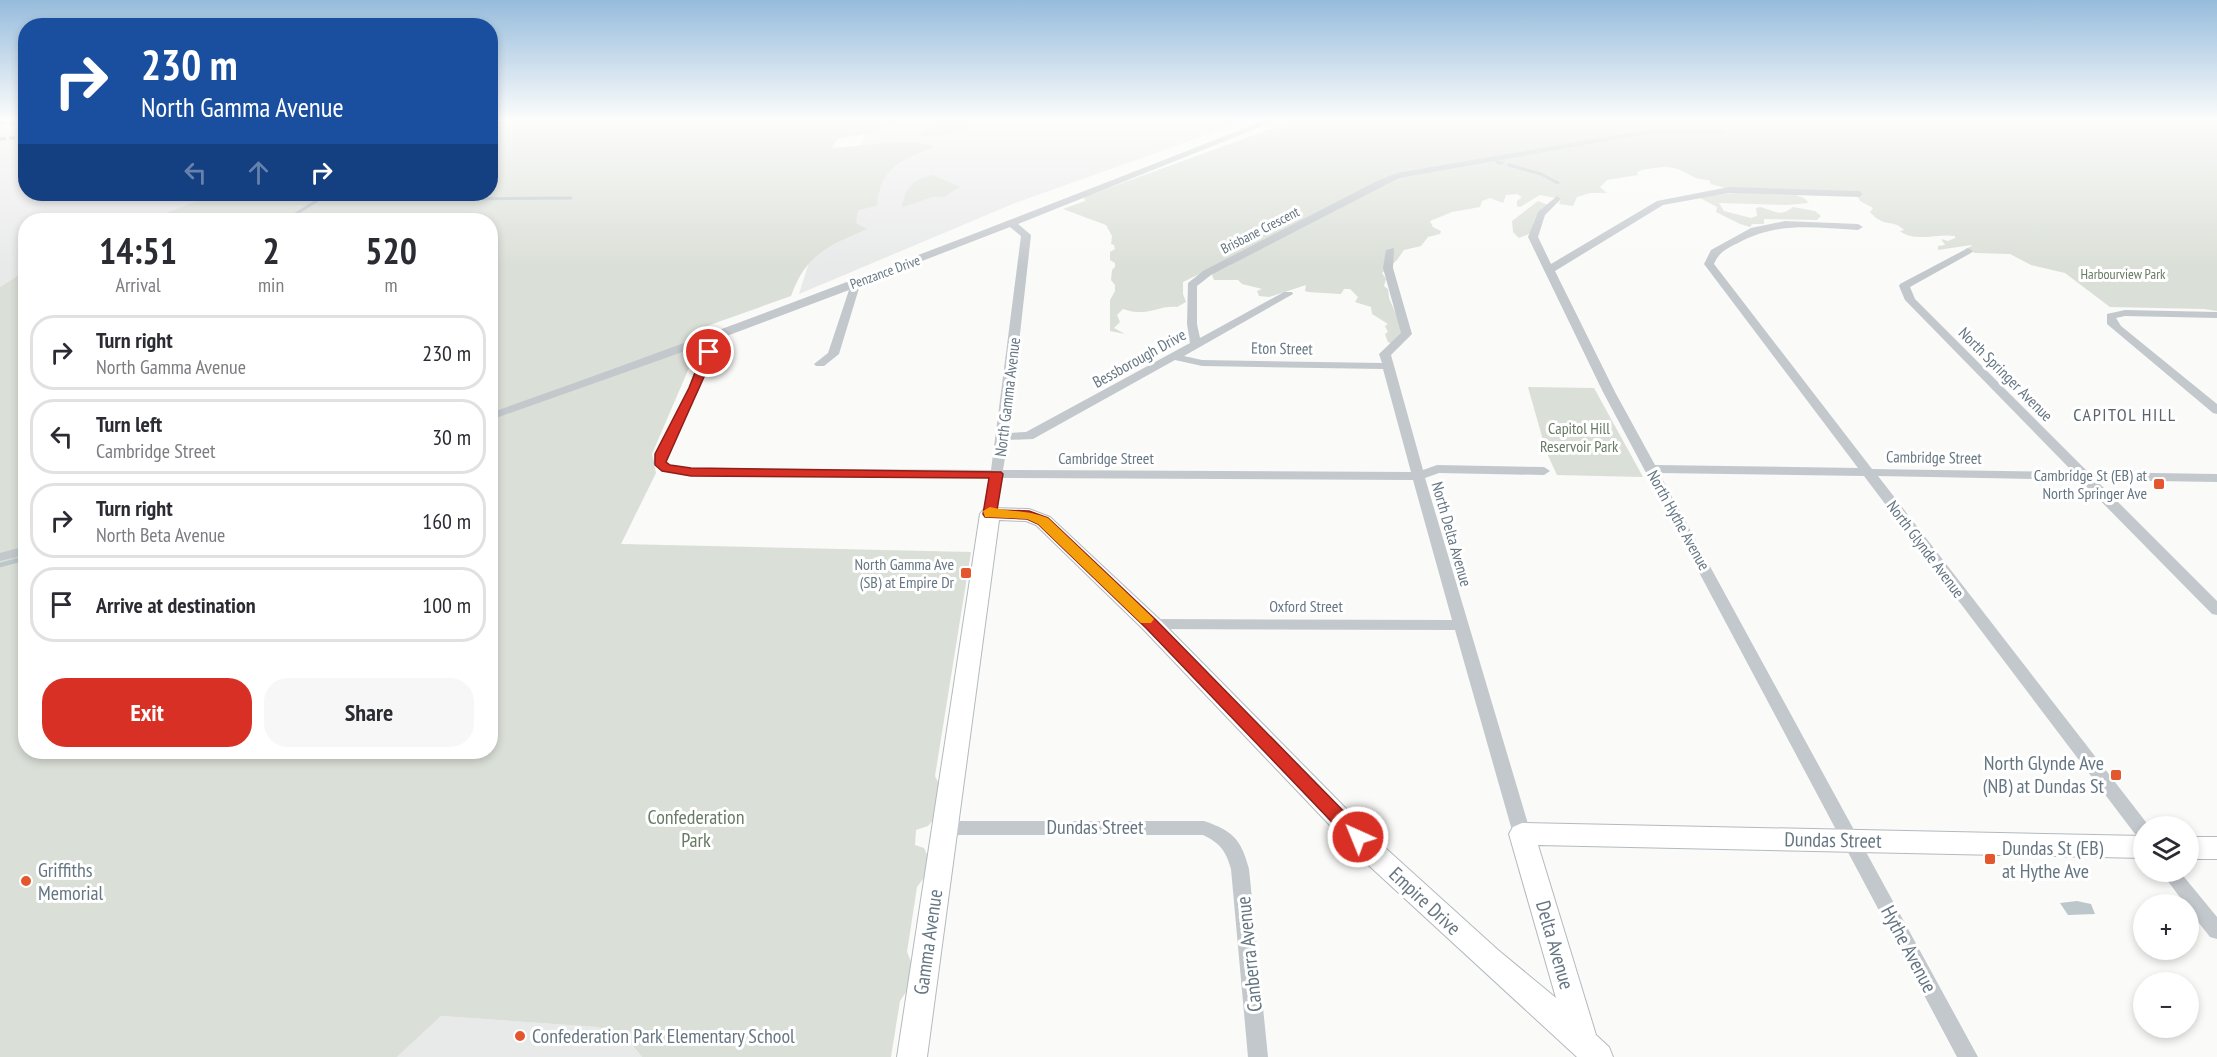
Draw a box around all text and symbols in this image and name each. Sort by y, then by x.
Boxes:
text: 230 m [141,37,238,92]
icon: right [42,42,120,120]
text: North Gamma Avenue [141,90,344,124]
icon: left [179,156,212,189]
icon: ahead [242,156,275,189]
icon: right [305,156,338,189]
street label: Brisbane Crescent [1218,202,1302,258]
text: 14:51 [99,227,177,274]
text: 2 [262,227,280,274]
text: 520 [365,227,417,274]
street label: Penzance Drive [847,251,923,293]
park label: Harbourview Park [2081,265,2166,283]
text: Arrival [115,272,161,298]
text: min [258,272,284,298]
text: m [385,272,398,298]
street label: North Springer Avenue [1955,323,2057,425]
street label: Bessborough Drive [1089,324,1189,392]
text: Turn right [96,326,173,354]
pin [683,326,734,377]
icon: arrive [692,335,725,368]
icon: right [45,336,78,369]
street label: North Gamma Avenue [990,336,1024,458]
street label: Eton Street [1251,337,1314,359]
text: 230 m [422,339,471,367]
text: North Gamma Avenue [96,354,246,380]
district label: CAPITOL HILL [2073,403,2177,426]
text: Turn left [96,410,162,438]
park label: Capitol Hill Reservoir Park [1540,418,1619,456]
icon: left [45,420,78,453]
text: 30 m [432,423,471,451]
text: Cambridge Street [96,438,216,464]
street label: Cambridge Street [1886,446,1983,468]
street label: Cambridge Street [1058,448,1154,468]
place label: Cambridge St (EB) at North Springer Ave [2034,465,2148,503]
street label: North Hythe Avenue [1643,467,1715,573]
marker: Cambridge St (EB) at North Springer Ave [2152,477,2166,491]
street label: North Delta Avenue [1427,479,1477,589]
text: Turn right [96,494,173,522]
street label: North Glynde Avenue [1883,496,1969,602]
icon: right [45,504,78,537]
text: 160 m [422,507,471,535]
text: North Beta Avenue [96,522,225,548]
place label: North Gamma Ave (SB) at Empire Dr [855,554,955,592]
marker: North Gamma Ave (SB) at Empire Dr [959,566,973,580]
icon: arrive [45,588,78,621]
text: Arrive at destination [96,591,256,619]
text: 100 m [422,591,471,619]
street label: Oxford Street [1269,596,1343,616]
button: Exit [42,678,252,747]
button: Share [264,678,474,747]
place label: North Glynde Ave (NB) at Dundas St [1983,750,2104,799]
marker: North Glynde Ave (NB) at Dundas St [2109,768,2123,782]
park label: Confederation Park [648,804,744,853]
position arrow [1326,805,1390,869]
street label: Dundas Street [1046,814,1144,840]
map controls [2133,816,2199,1038]
button: layers [2133,816,2199,882]
street label: Dundas Street [1784,826,1882,854]
place label: Dundas St (EB) at Hythe Ave [2002,835,2104,884]
marker: Dundas St (EB) at Hythe Ave [1983,852,1997,866]
place label: Griffiths Memorial [38,857,103,906]
street label: Empire Drive [1384,861,1466,941]
marker: Griffiths Memorial [19,874,33,888]
street label: Gamma Avenue [908,888,948,996]
button: + [2133,894,2199,960]
street label: Canberra Avenue [1230,895,1268,1013]
street label: Delta Avenue [1530,898,1580,992]
street label: Hythe Avenue [1875,901,1943,997]
button: − [2133,972,2199,1038]
place label: Confederation Park Elementary School [532,1023,795,1049]
marker: Confederation Park Elementary School [513,1029,527,1043]

